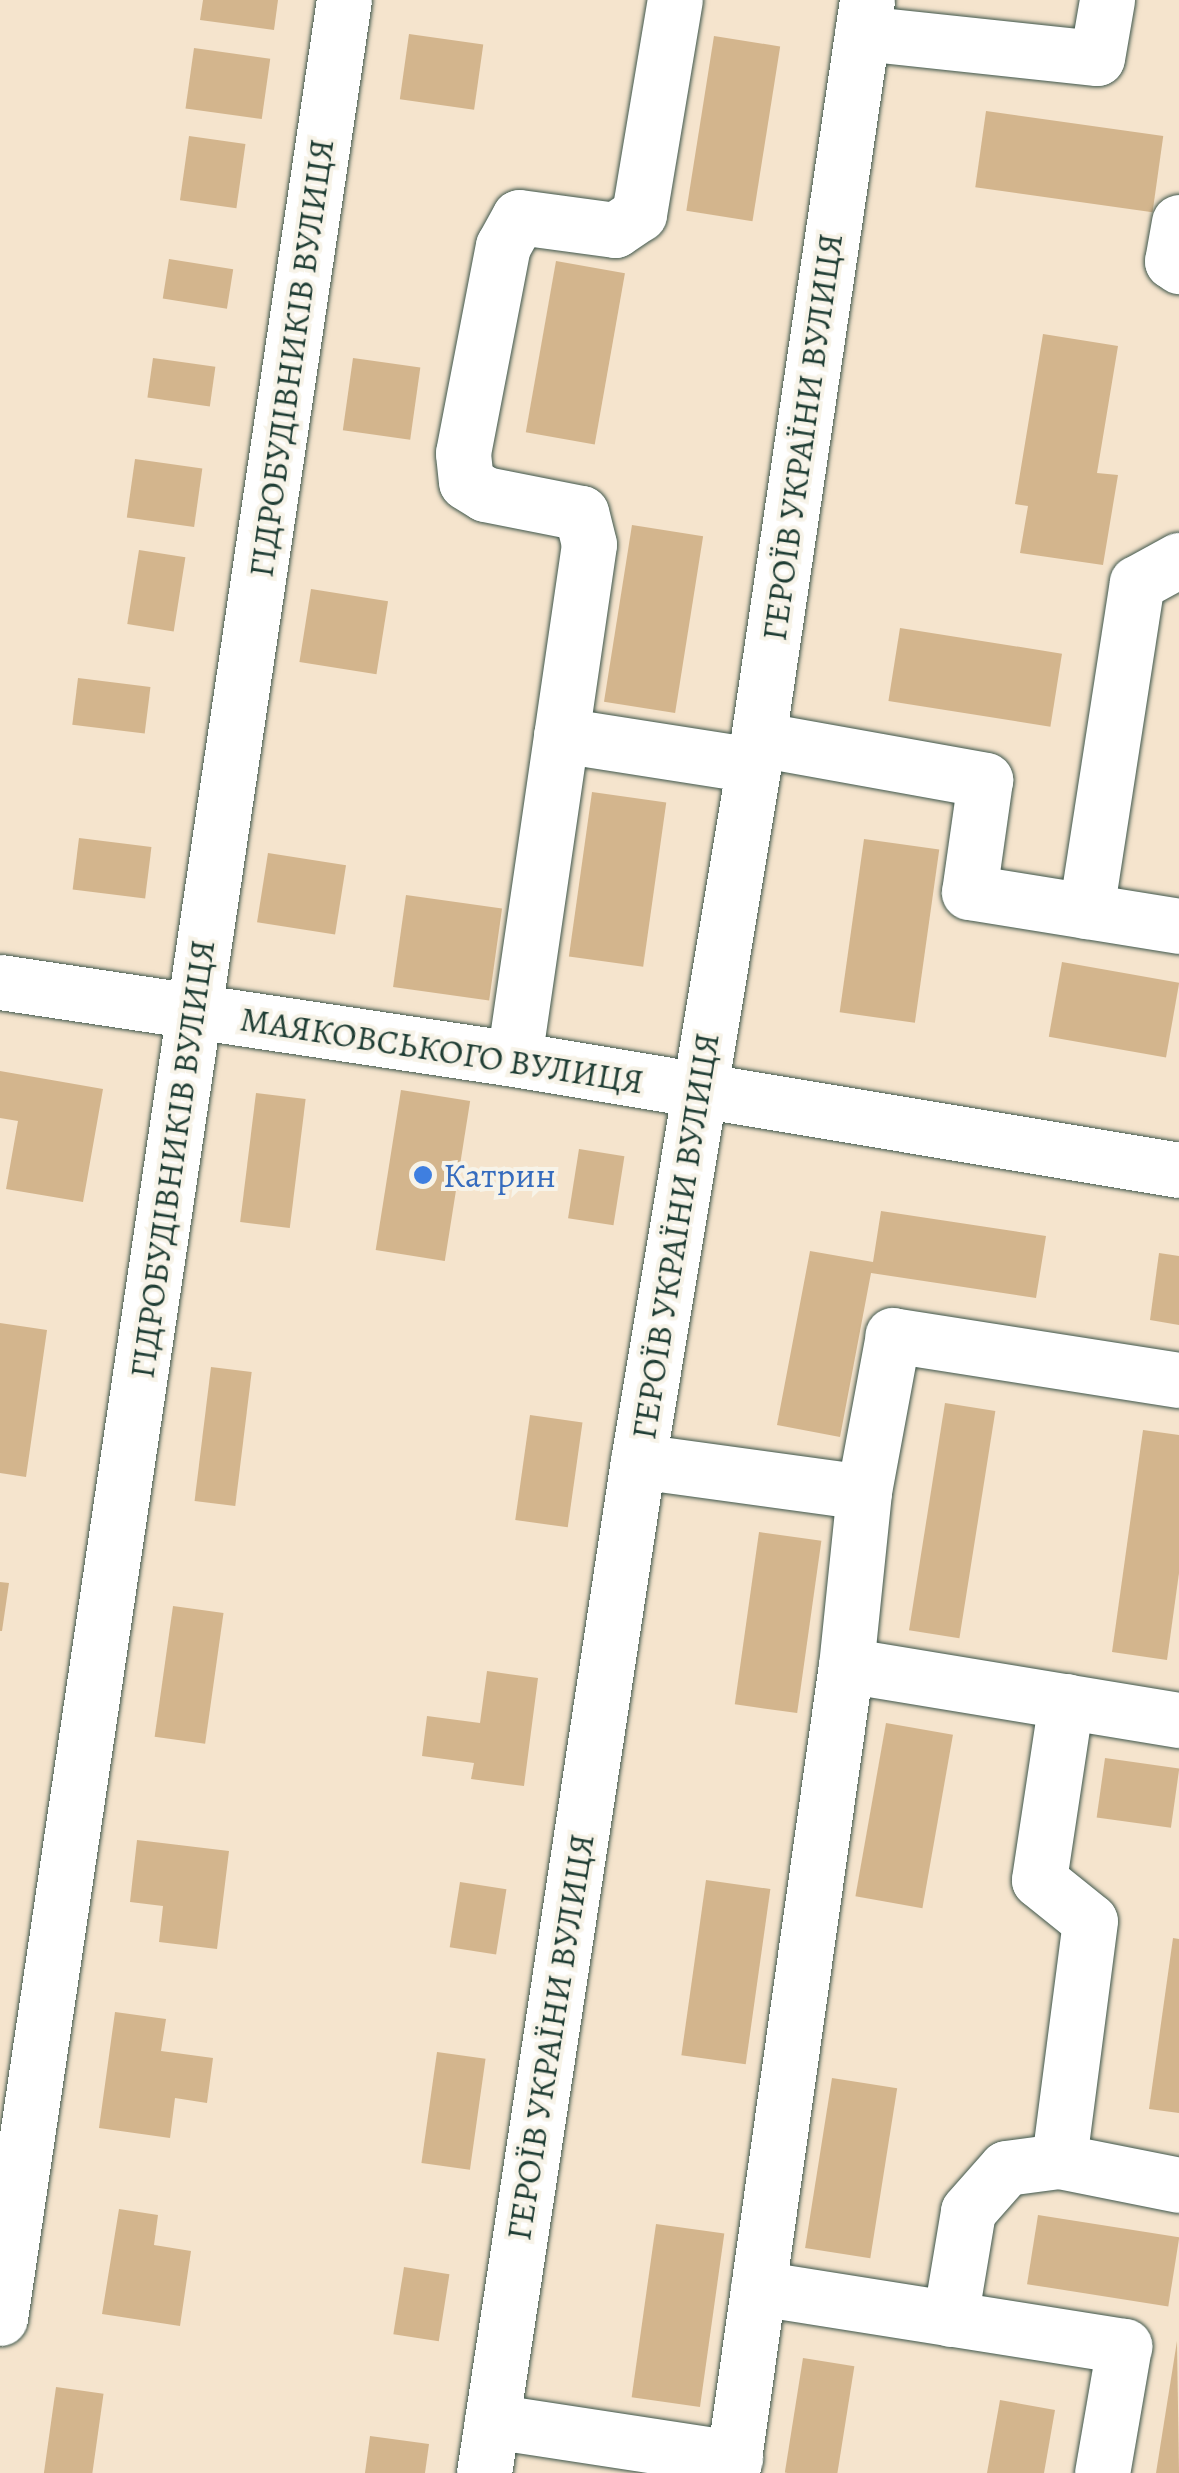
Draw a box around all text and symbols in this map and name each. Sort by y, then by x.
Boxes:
street label: ГІДРОБУДІВНИКІВ ВУЛИЦЯ [239,136,343,580]
street label: ГЕРОЇВ УКРАЇНИ ВУЛИЦЯ [753,231,851,643]
street label: ГІДРОБУДІВНИКІВ ВУЛИЦЯ [120,937,224,1381]
street label: МАЯКОВСЬКОГО ВУЛИЦЯ [237,997,647,1103]
street label: ГЕРОЇВ УКРАЇНИ ВУЛИЦЯ [622,1030,728,1442]
place label: Катрин [443,1154,556,1196]
marker: Катрин [412,1164,434,1186]
street label: ГЕРОЇВ УКРАЇНИ ВУЛИЦЯ [497,1831,603,2243]

